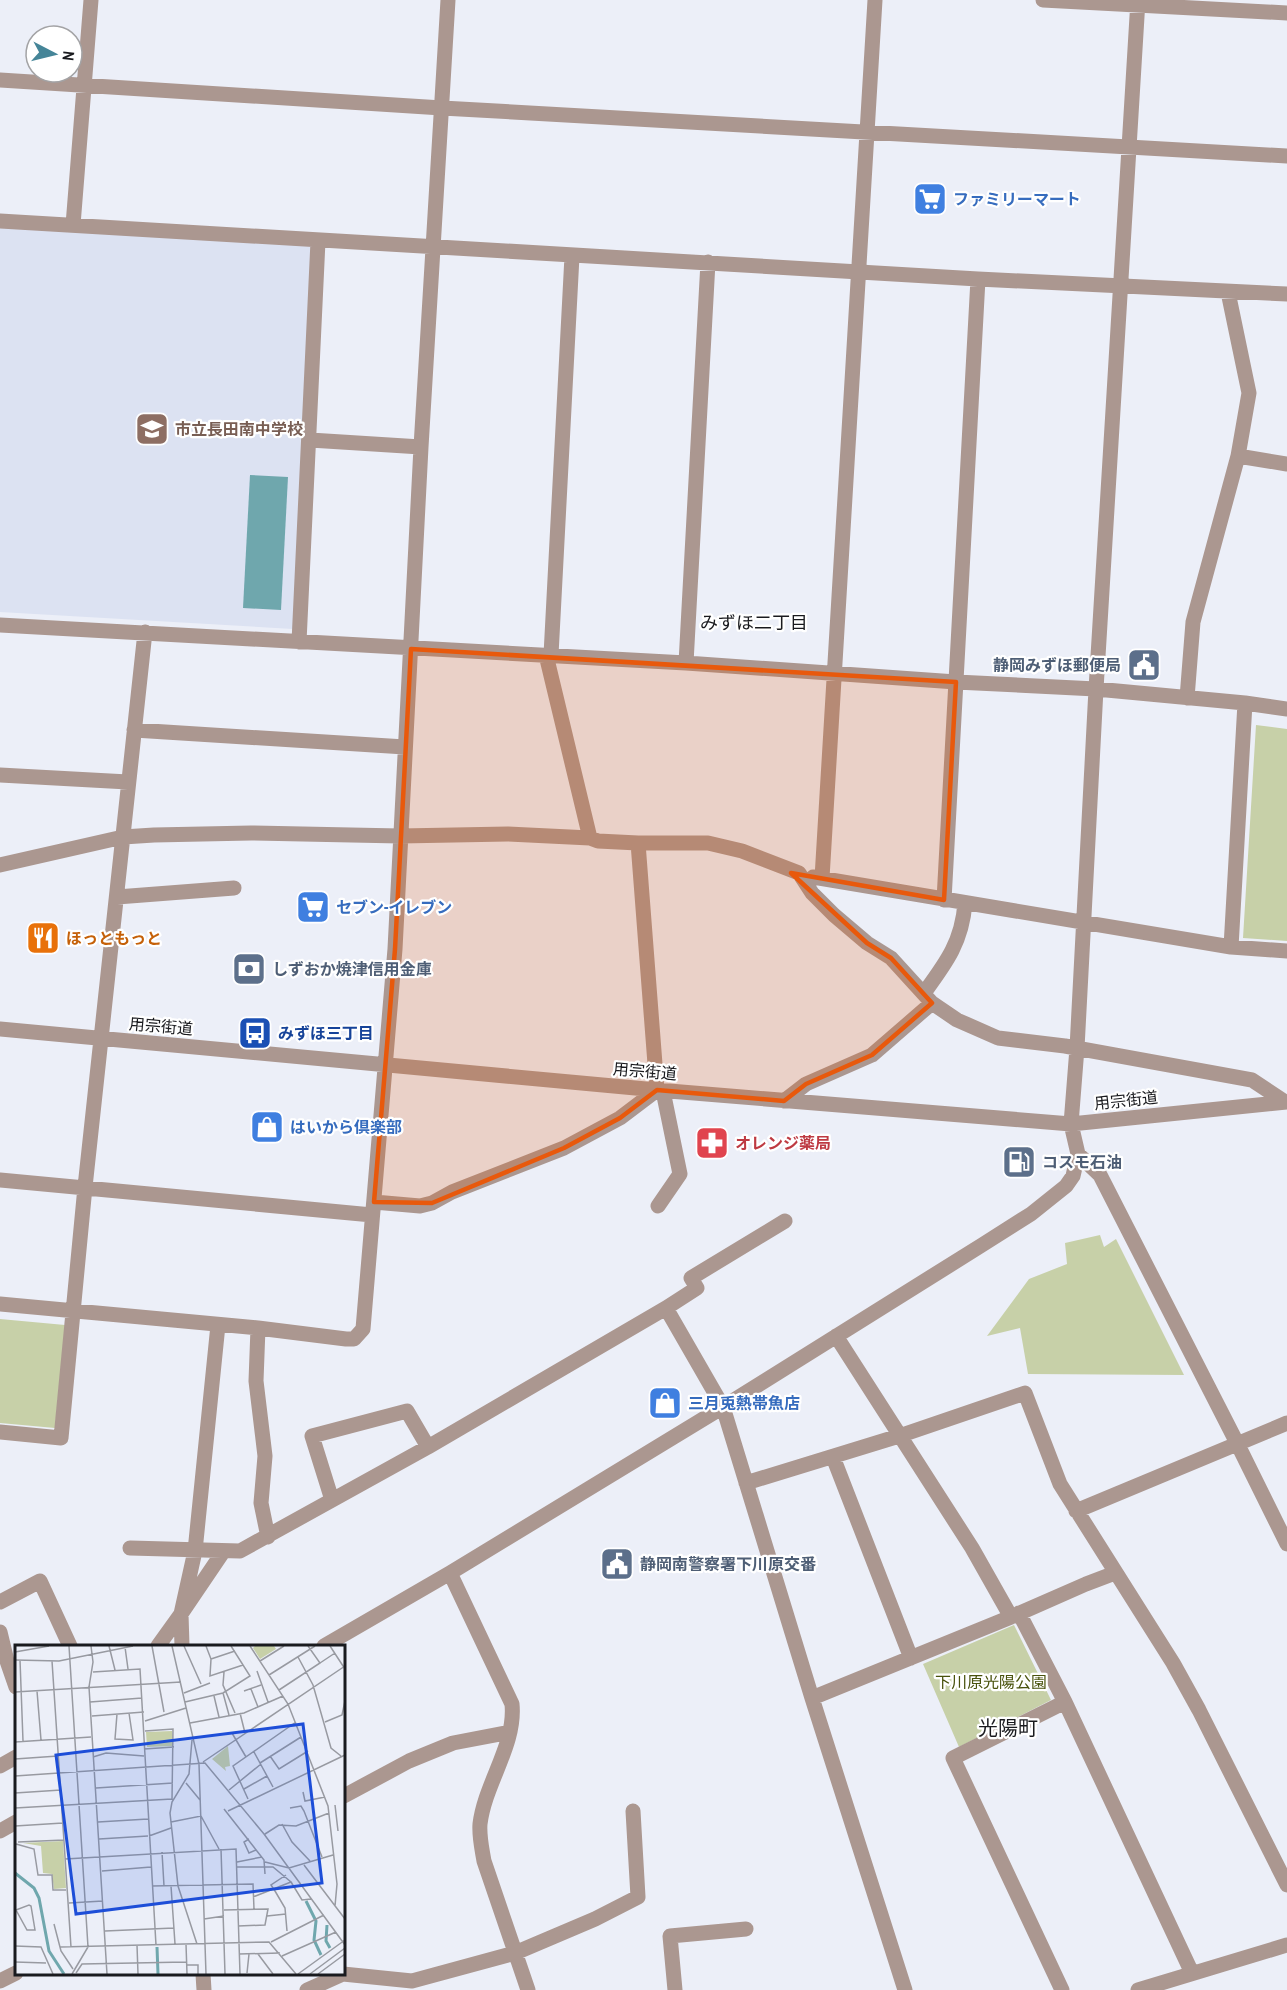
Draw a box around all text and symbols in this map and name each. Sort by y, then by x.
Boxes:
north arrow [24,24,84,84]
text: N [57,50,80,62]
supermarket icon: ファミリーマート [912,181,948,217]
place label: ファミリーマート [953,188,1081,210]
school or university icon: 市立長田南中学校 [134,411,170,447]
place label: 市立長田南中学校 [175,418,303,440]
district label: みずほ二丁目 [700,610,808,635]
public building icon: 静岡みずほ郵便局 [1126,647,1162,683]
place label: 静岡みずほ郵便局 [993,654,1121,676]
supermarket icon: セブン-イレブン [295,889,331,925]
place label: セブン-イレブン [336,896,452,918]
restaurant icon: ほっともっと [25,920,61,956]
place label: ほっともっと [66,927,162,949]
bank icon: しずおか焼津信用金庫 [231,951,267,987]
place label: しずおか焼津信用金庫 [272,958,432,980]
street label: 用宗街道 [128,1012,194,1040]
bus stop icon: みずほ三丁目 [237,1015,273,1051]
place label: みずほ三丁目 [278,1022,374,1044]
street label: 用宗街道 [612,1057,678,1085]
street label: 用宗街道 [1093,1086,1159,1114]
shop icon: はいから倶楽部 [249,1109,285,1145]
place label: はいから倶楽部 [290,1116,402,1138]
pharmacy icon: オレンジ薬局 [694,1125,730,1161]
place label: オレンジ薬局 [735,1132,831,1154]
fuel station icon: コスモ石油 [1001,1144,1037,1180]
place label: コスモ石油 [1042,1151,1122,1173]
shop icon: 三月兎熱帯魚店 [647,1385,683,1421]
place label: 三月兎熱帯魚店 [688,1392,800,1414]
public building icon: 静岡南警察署下川原交番 [599,1546,635,1582]
place label: 静岡南警察署下川原交番 [640,1553,816,1575]
inset map [15,1645,345,1975]
park label: 下川原光陽公園 [935,1671,1047,1693]
district label: 光陽町 [978,1714,1038,1741]

